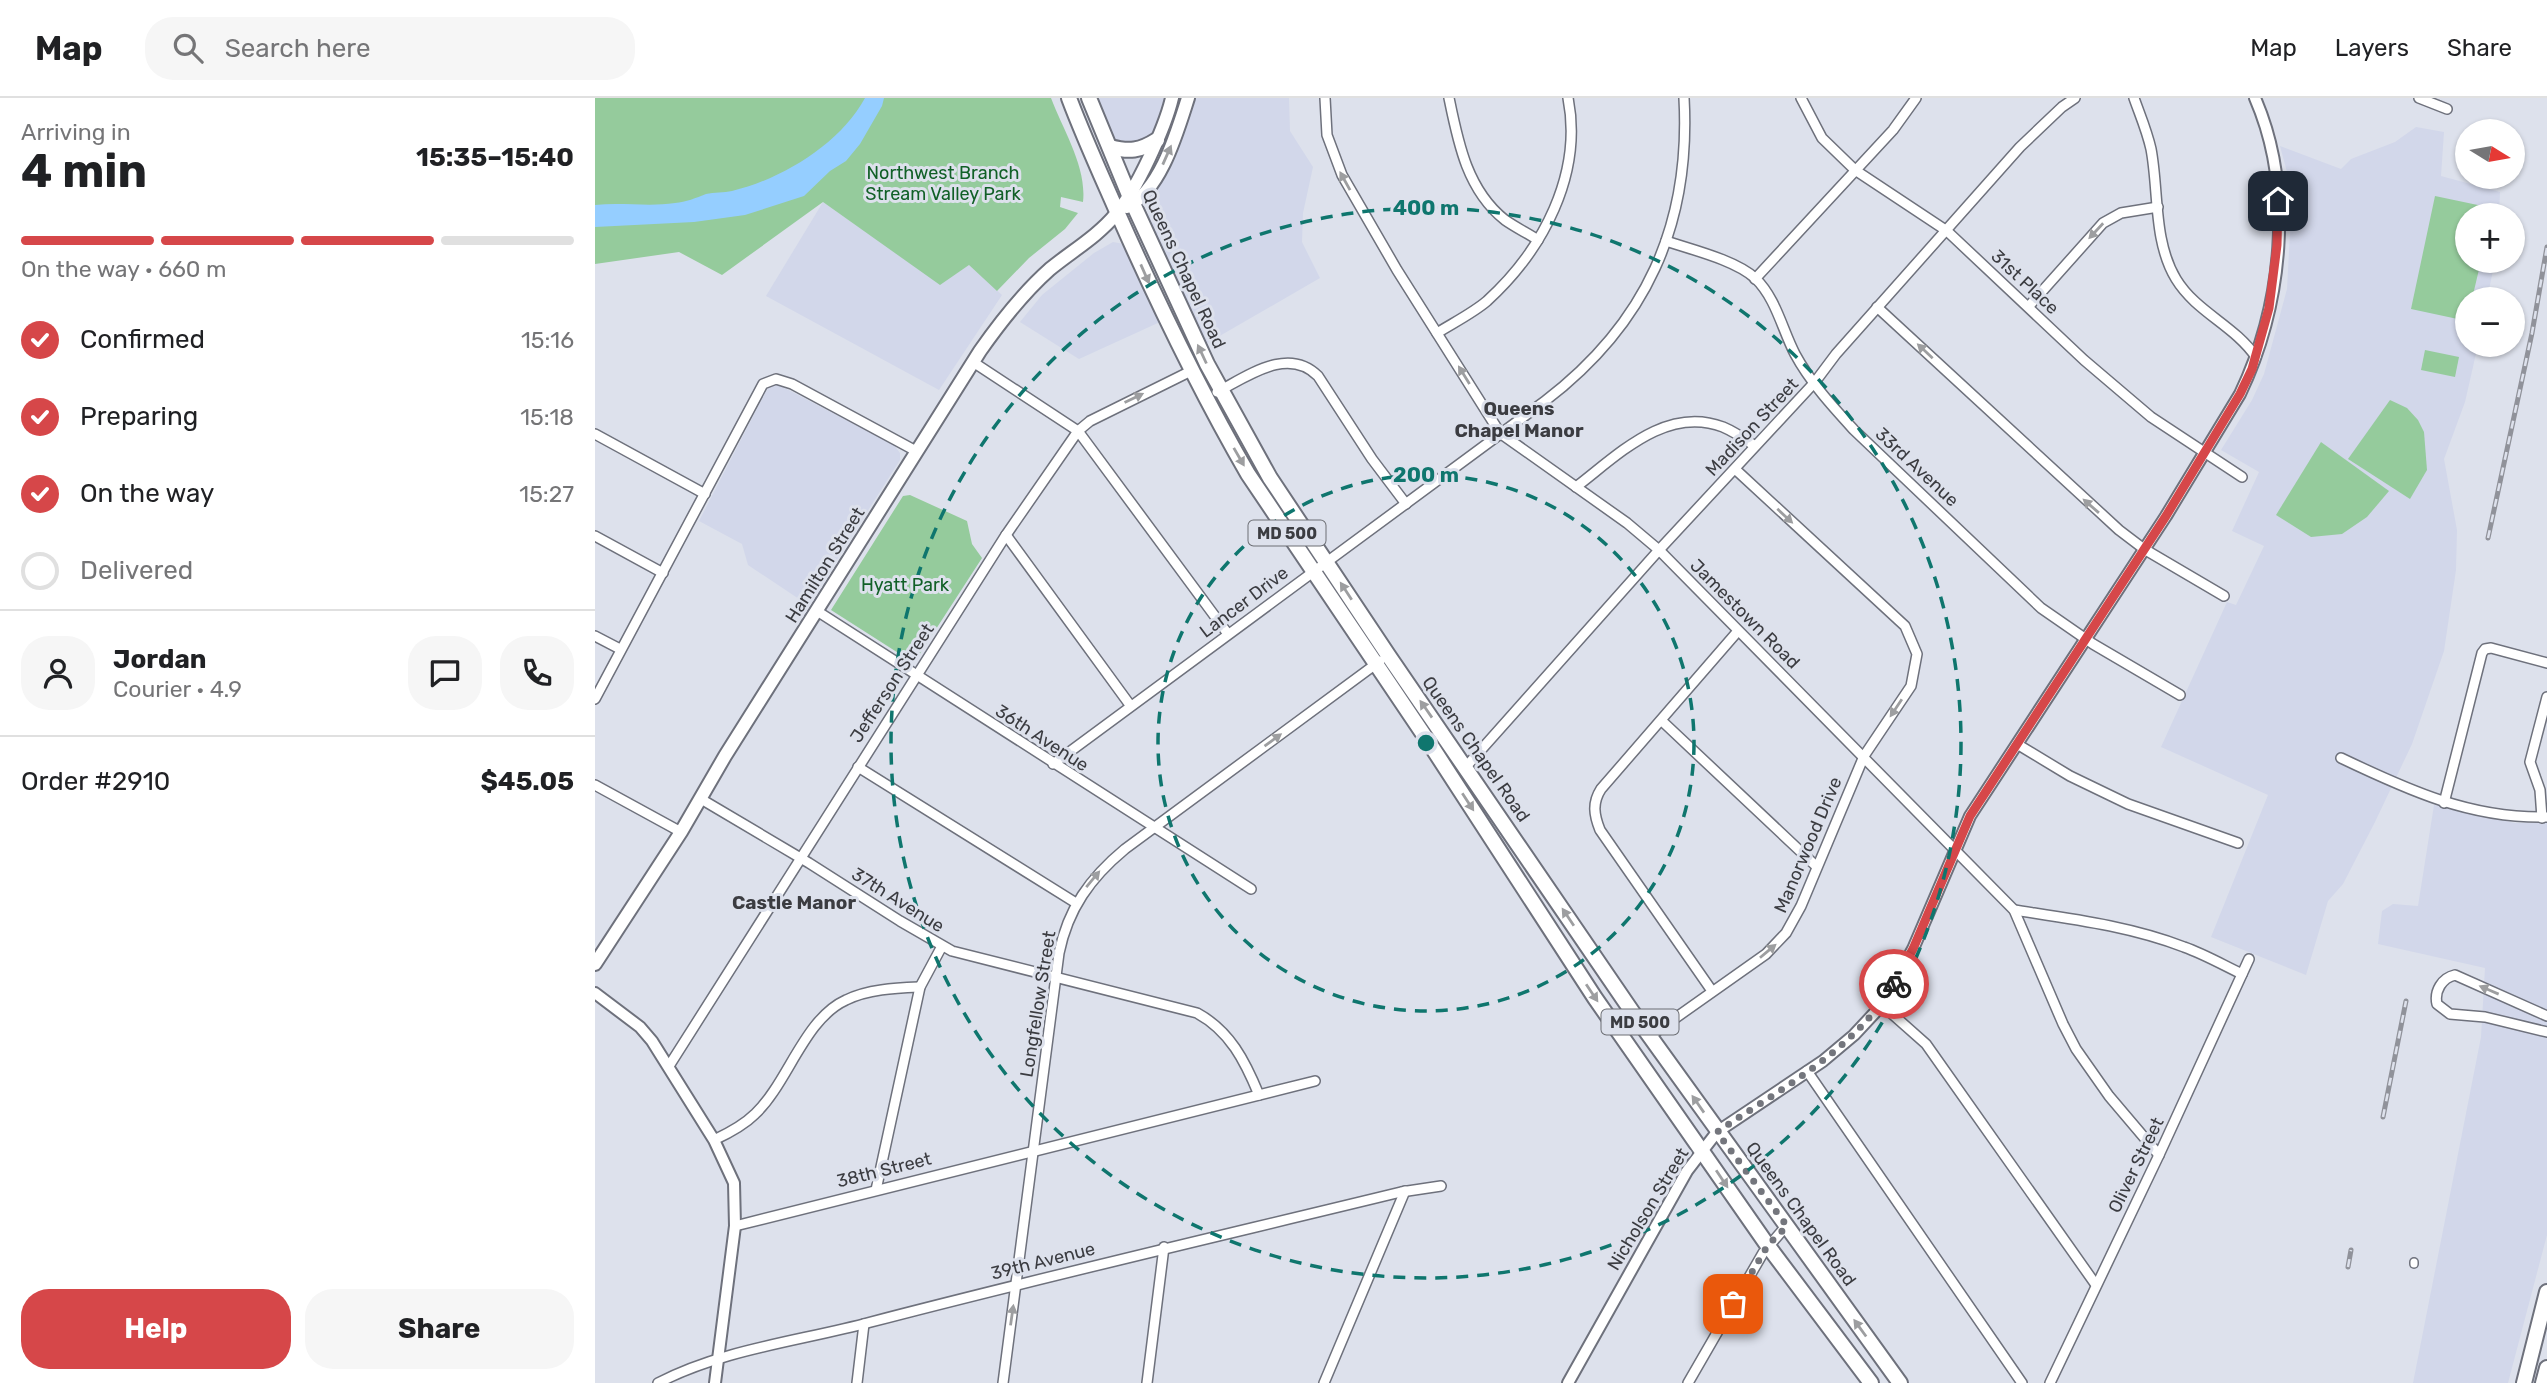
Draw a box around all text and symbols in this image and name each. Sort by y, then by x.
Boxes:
search box [145,17,635,80]
text: Map [35,29,103,68]
icon: search [169,29,207,67]
text: Search here [225,33,370,64]
text: Map [2250,34,2297,62]
text: Layers [2335,34,2409,62]
text: Share [2447,34,2512,62]
text: Arriving in [21,118,131,146]
north arrow [2455,119,2525,189]
map controls [2455,119,2525,357]
text: 15:35–15:40 [416,142,574,173]
text: 4 min [21,144,147,199]
one-way arrow [1162,144,1173,165]
park label: Northwest Branch Stream Valley Park [865,162,1021,205]
one-way arrow [1339,171,1351,190]
pin [2248,171,2308,231]
icon: home [2259,182,2297,220]
street label: Queens Chapel Road [1138,186,1230,352]
text: 400 m [1393,195,1459,220]
button: + [2455,203,2525,273]
one-way arrow [2089,222,2105,239]
street label: 31st Place [1987,245,2063,319]
text: On the way · 660 m [21,255,227,283]
one-way arrow [1140,264,1151,285]
button: − [2455,287,2525,357]
icon: check [21,321,59,359]
text: Confirmed [80,324,205,355]
text: 15:16 [521,326,574,354]
one-way arrow [1916,343,1934,359]
one-way arrow [1196,344,1208,364]
one-way arrow [1457,365,1470,385]
street label: Madison Street [1701,373,1803,481]
one-way arrow [1124,393,1144,404]
district label: Queens Chapel Manor [1454,397,1584,442]
icon: check [21,398,59,436]
text: Preparing [80,401,198,432]
text: 15:18 [520,403,574,431]
street label: 33rd Avenue [1871,423,1963,511]
one-way arrow [1232,448,1245,467]
text: 200 m [1393,462,1459,487]
icon: check [21,475,59,513]
text: On the way [80,478,214,509]
text: 15:27 [519,480,574,508]
one-way arrow [2083,499,2100,514]
street label: Hamilton Street [781,503,869,627]
one-way arrow [1776,507,1793,523]
road number: MD 500 [1249,520,1325,546]
text: Delivered [80,555,193,586]
street label: Jamestown Road [1686,555,1804,673]
street label: Lancer Drive [1195,562,1293,642]
park label: Hyatt Park [861,574,950,596]
one-way arrow [1339,582,1353,600]
street label: Jefferson Street [845,619,939,747]
button: person [21,636,95,710]
button: chat [408,636,482,710]
button: phone [500,636,574,710]
text: Jordan [113,644,206,675]
street label: Queens Chapel Road [1417,672,1535,826]
text: Courier · 4.9 [113,675,242,703]
one-way arrow [1890,698,1903,717]
street label: 36th Avenue [991,700,1093,776]
one-way arrow [1419,700,1433,718]
centre of rings [1414,731,1438,755]
one-way arrow [1263,732,1281,747]
text: Order #2910 [21,766,170,797]
text: $45.05 [481,766,574,797]
street label: Manorwood Drive [1769,774,1847,916]
one-way arrow [1461,793,1475,811]
street label: 37th Avenue [848,863,948,937]
one-way arrow [1086,871,1101,889]
district label: Castle Manor [732,891,856,914]
one-way arrow [1561,908,1575,926]
street label: Longfellow Street [1016,929,1060,1079]
one-way arrow [1758,944,1776,959]
courier [1859,949,1929,1019]
icon: bike [1875,965,1913,1003]
one-way arrow [1585,984,1599,1002]
one-way arrow [2479,984,2500,995]
road number: MD 500 [1601,1010,1679,1034]
one-way arrow [1691,1095,1705,1113]
street label: Oliver Street [2103,1114,2169,1216]
street label: Queens Chapel Road [1741,1138,1861,1290]
street label: Nicholson Street [1603,1144,1693,1274]
street label: 38th Street [834,1148,934,1192]
one-way arrow [1715,1170,1729,1188]
street label: 39th Avenue [989,1237,1097,1285]
pin [1703,1274,1763,1334]
icon: bag [1714,1285,1752,1323]
button: Help [21,1289,291,1369]
button: Share [305,1289,574,1369]
one-way arrow [1007,1304,1018,1326]
one-way arrow [1853,1319,1867,1337]

